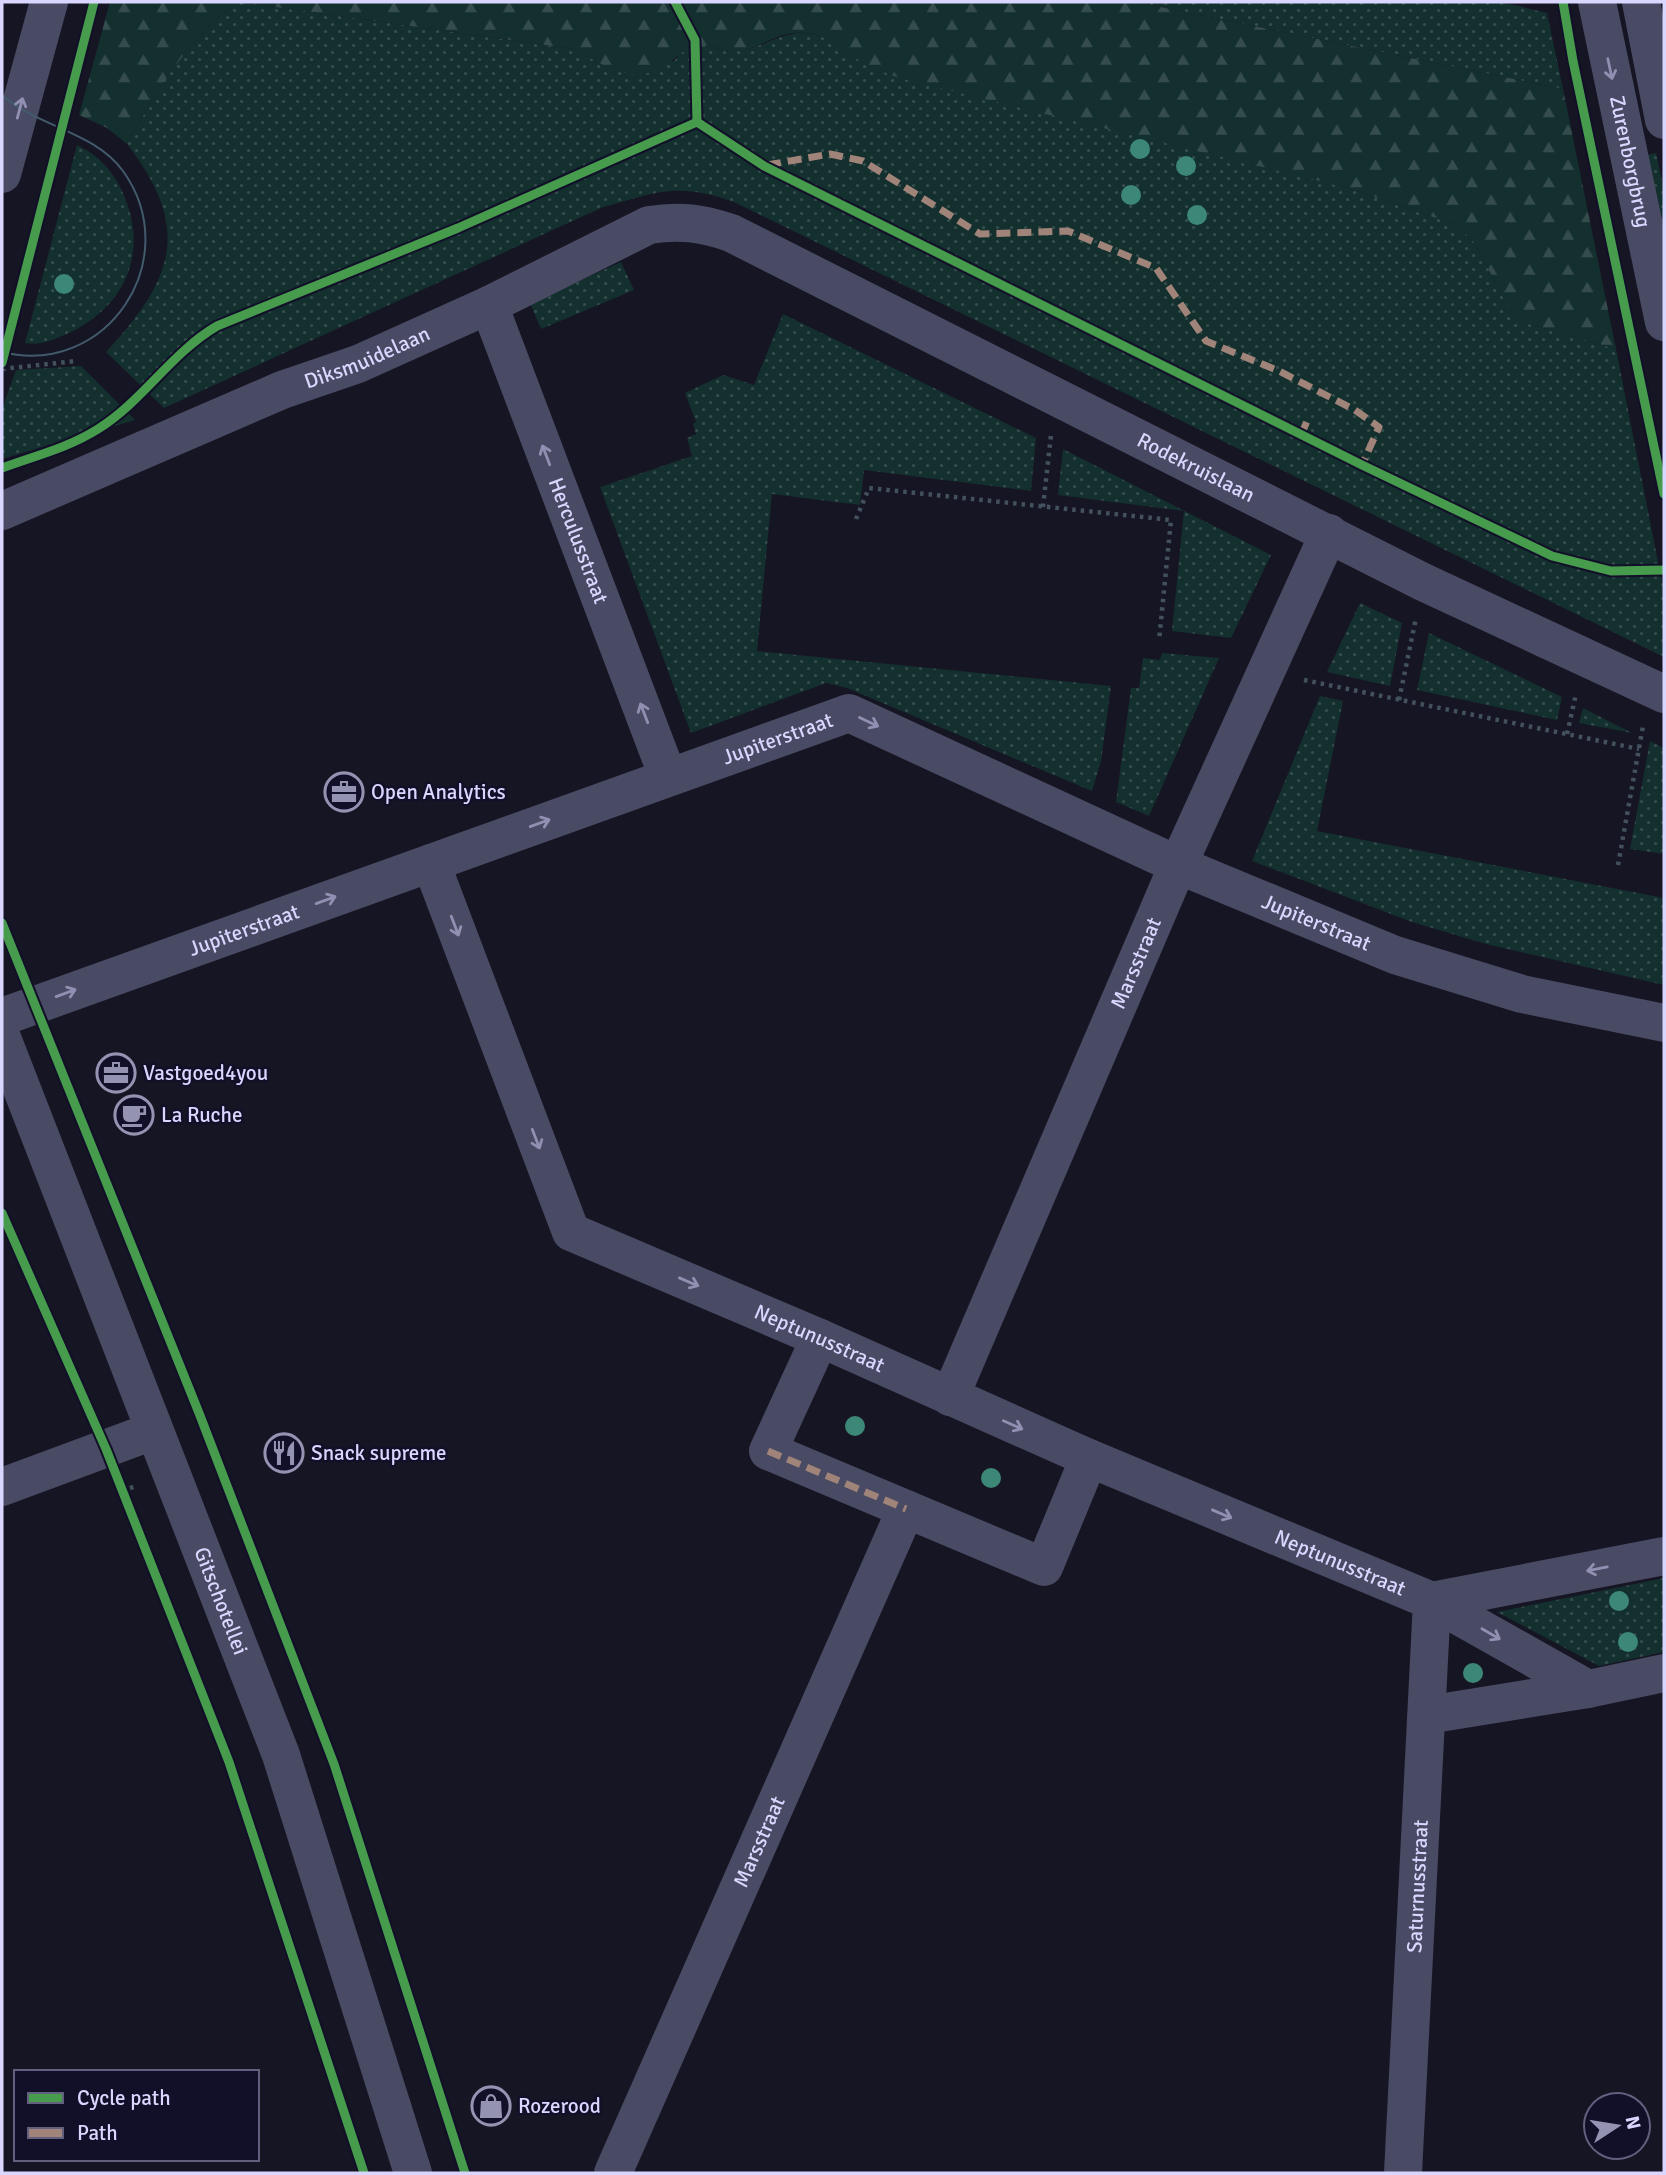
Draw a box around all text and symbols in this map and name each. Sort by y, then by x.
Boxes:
one-way arrow [1603,57,1617,80]
street label: Zurenborgbrug [1604,93,1657,230]
one-way arrow [14,97,27,119]
street label: Diksmuidelaan [301,320,434,394]
street label: Rodekruislaan [1133,427,1259,508]
one-way arrow [538,444,551,466]
street label: Herculusstraat [543,474,614,607]
one-way arrow [637,703,649,725]
street label: Jupiterstraat [719,707,836,770]
one-way arrow [858,716,879,729]
office icon: Open Analytics [323,771,365,813]
place label: Open Analytics [371,779,506,805]
one-way arrow [529,816,551,828]
street label: Jupiterstraat [1258,888,1375,957]
one-way arrow [315,893,337,905]
street label: Jupiterstraat [185,898,303,962]
street label: Marsstraat [1105,913,1167,1013]
one-way arrow [450,915,462,937]
one-way arrow [54,986,76,998]
office icon: Vastgoed4you [95,1052,137,1094]
place label: Vastgoed4you [143,1060,268,1086]
cafe icon: La Ruche [113,1094,155,1136]
place label: La Ruche [161,1102,242,1128]
one-way arrow [530,1128,543,1150]
one-way arrow [678,1276,699,1289]
street label: Neptunusstraat [750,1299,889,1378]
one-way arrow [1002,1419,1023,1432]
restaurant icon: Snack supreme [263,1432,305,1474]
place label: Snack supreme [311,1440,447,1466]
one-way arrow [1211,1508,1232,1521]
street label: Neptunusstraat [1271,1524,1410,1602]
street label: Gitschotellei [188,1543,254,1659]
one-way arrow [1586,1563,1609,1576]
one-way arrow [1481,1627,1501,1641]
street label: Marsstraat [728,1792,791,1891]
street label: Saturnusstraat [1401,1819,1434,1954]
legend [14,2070,259,2161]
text: Cycle path [77,2085,171,2111]
shop icon: Rozerood [470,2085,512,2127]
north arrow [1582,2091,1652,2161]
place label: Rozerood [518,2093,601,2119]
text: N [1620,2114,1646,2132]
text: Path [77,2120,118,2146]

